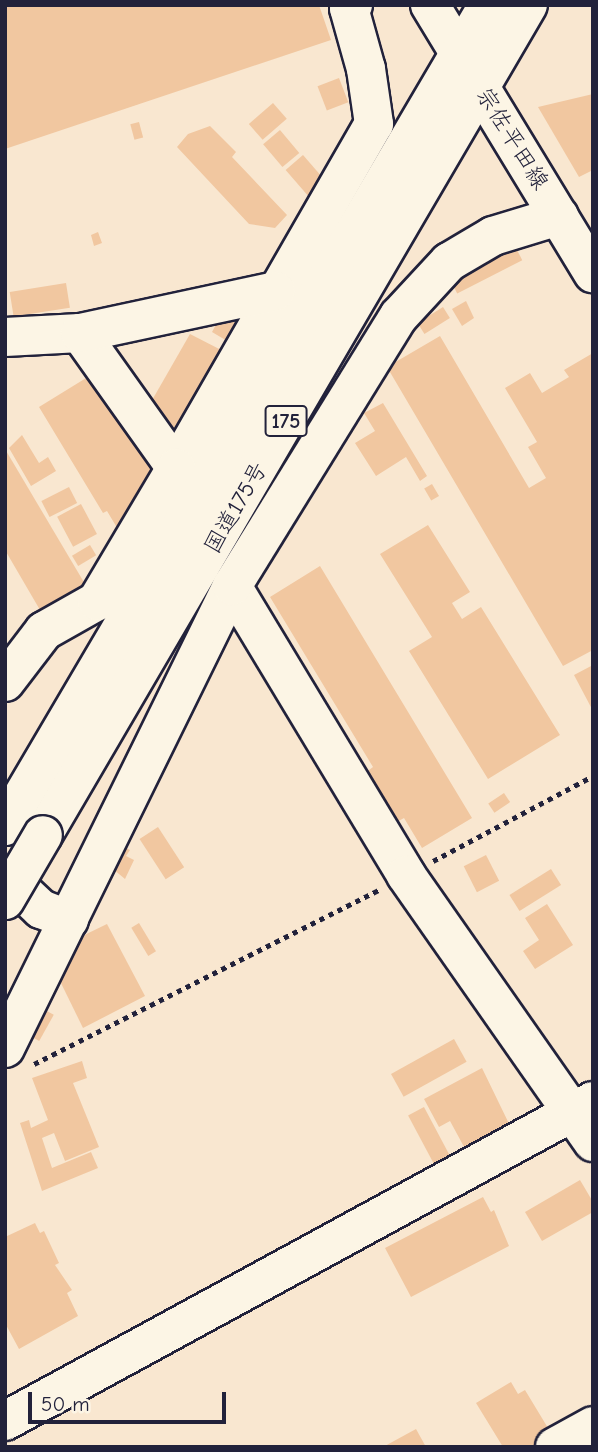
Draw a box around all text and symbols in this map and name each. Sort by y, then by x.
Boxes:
street label: 宗佐平田線 [470,83,554,195]
road number: 175 [263,404,309,438]
street label: 国道175号 [199,457,273,559]
scale bar [32,1378,229,1422]
text: 50 m [41,1392,90,1416]

